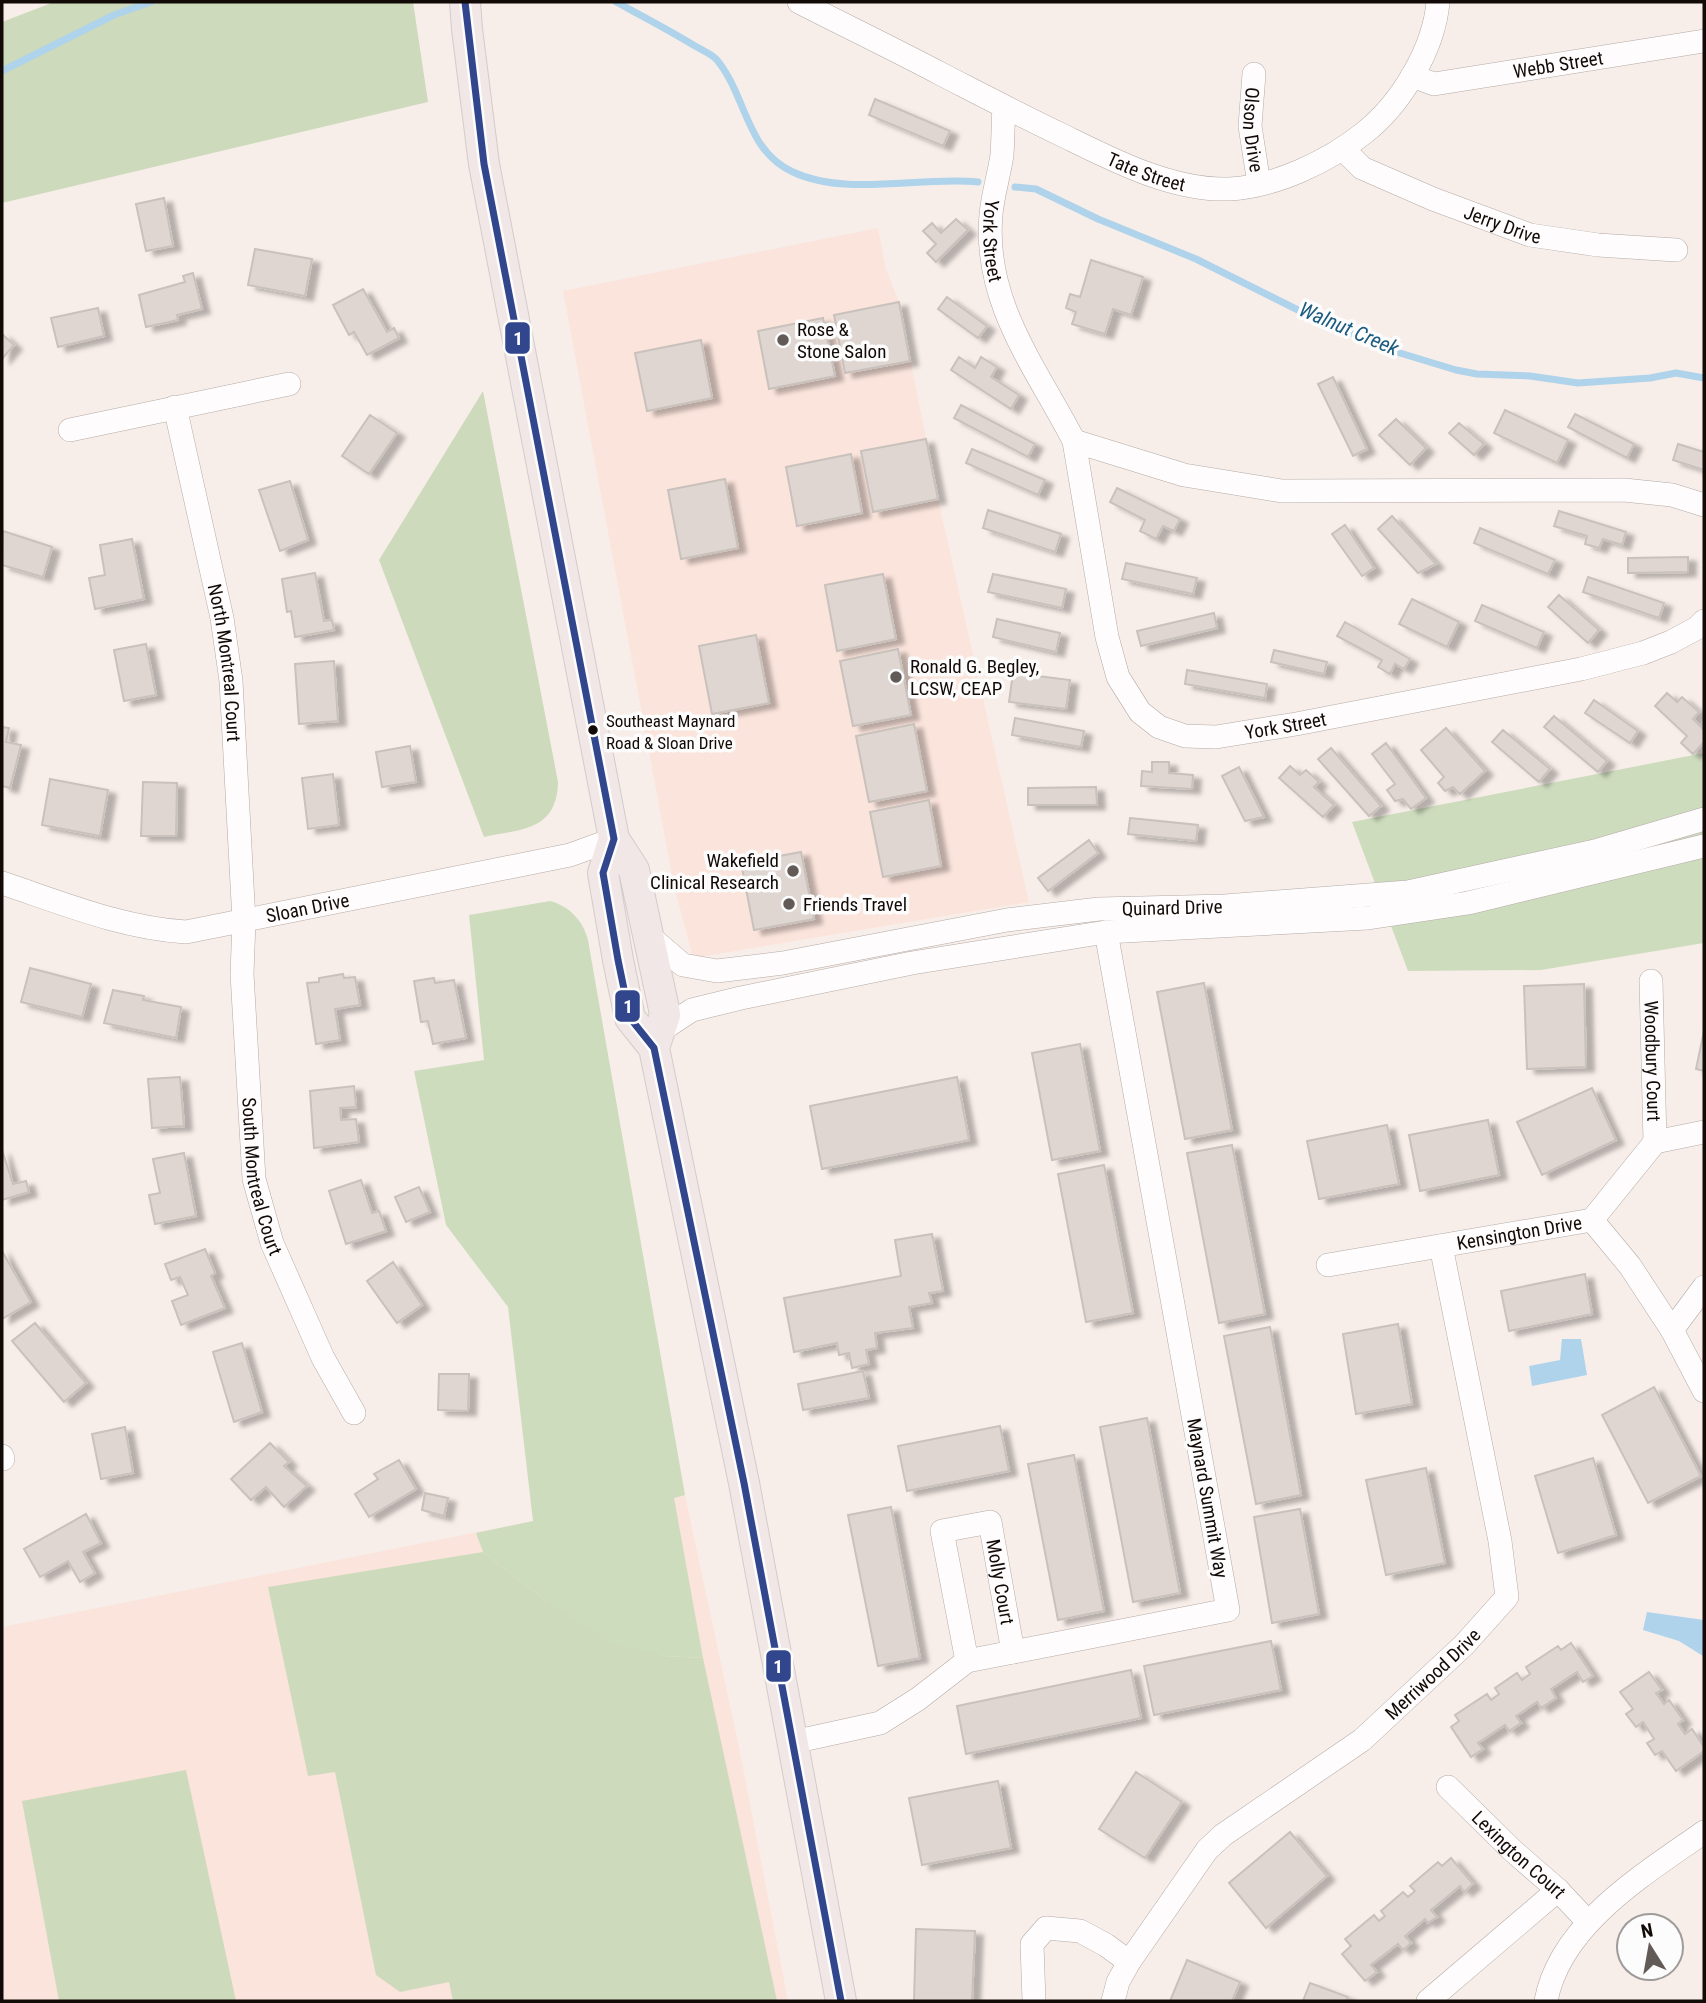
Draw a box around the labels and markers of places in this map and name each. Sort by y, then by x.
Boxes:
place label: Rose & Stone Salon [797,318,886,363]
marker: Rose & Stone Salon [775,332,791,348]
place label: Ronald G. Begley, LCSW, CEAP [910,655,1039,700]
marker: Ronald G. Begley, LCSW, CEAP [888,669,904,685]
place label: Southeast Maynard Road & Sloan Drive [606,711,735,753]
marker: Southeast Maynard Road & Sloan Drive [586,723,600,737]
place label: Wakefield Clinical Research [650,849,779,894]
marker: Wakefield Clinical Research [785,863,801,879]
place label: Friends Travel [803,893,907,916]
marker: Friends Travel [781,896,797,912]

